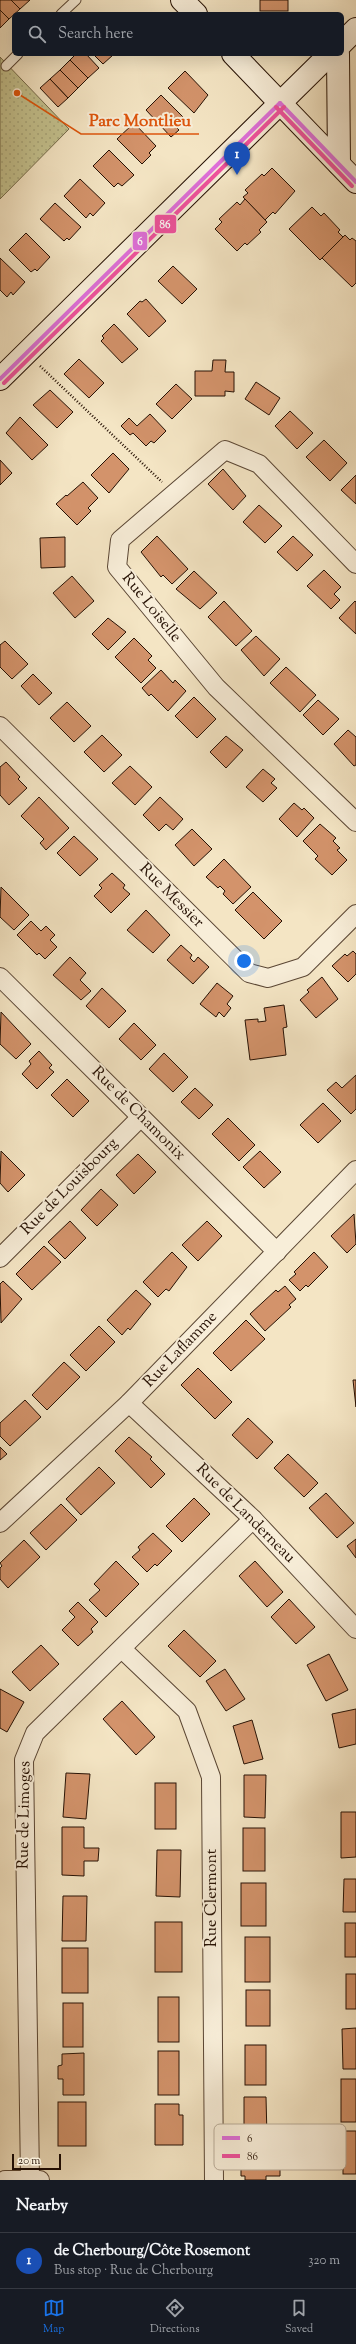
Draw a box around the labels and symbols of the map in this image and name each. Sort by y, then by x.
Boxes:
callout: Parc Montlieu [81,105,199,134]
text: Parc Montlieu [89,110,191,134]
pin: 1 [224,142,250,175]
line badge: 86 [154,214,177,234]
text: 86 [160,217,171,233]
line badge: 6 [132,231,148,251]
text: 6 [137,234,143,250]
street label: Rue Loiselle [116,568,186,648]
street label: Rue Messier [133,858,209,934]
your location [234,951,254,971]
street label: Rue de Chamonix [86,1062,191,1167]
street label: Rue de Louisbourg [16,1133,124,1241]
street label: Rue Laflamme [139,1307,223,1393]
street label: Rue de Landerneau [190,1459,300,1569]
street label: Rue de Limoges [13,1761,37,1869]
street label: Rue Clermont [201,1848,224,1947]
legend [214,2124,346,2170]
text: 6 [247,2131,252,2147]
text: 86 [247,2149,258,2165]
scale bar [12,2152,61,2171]

